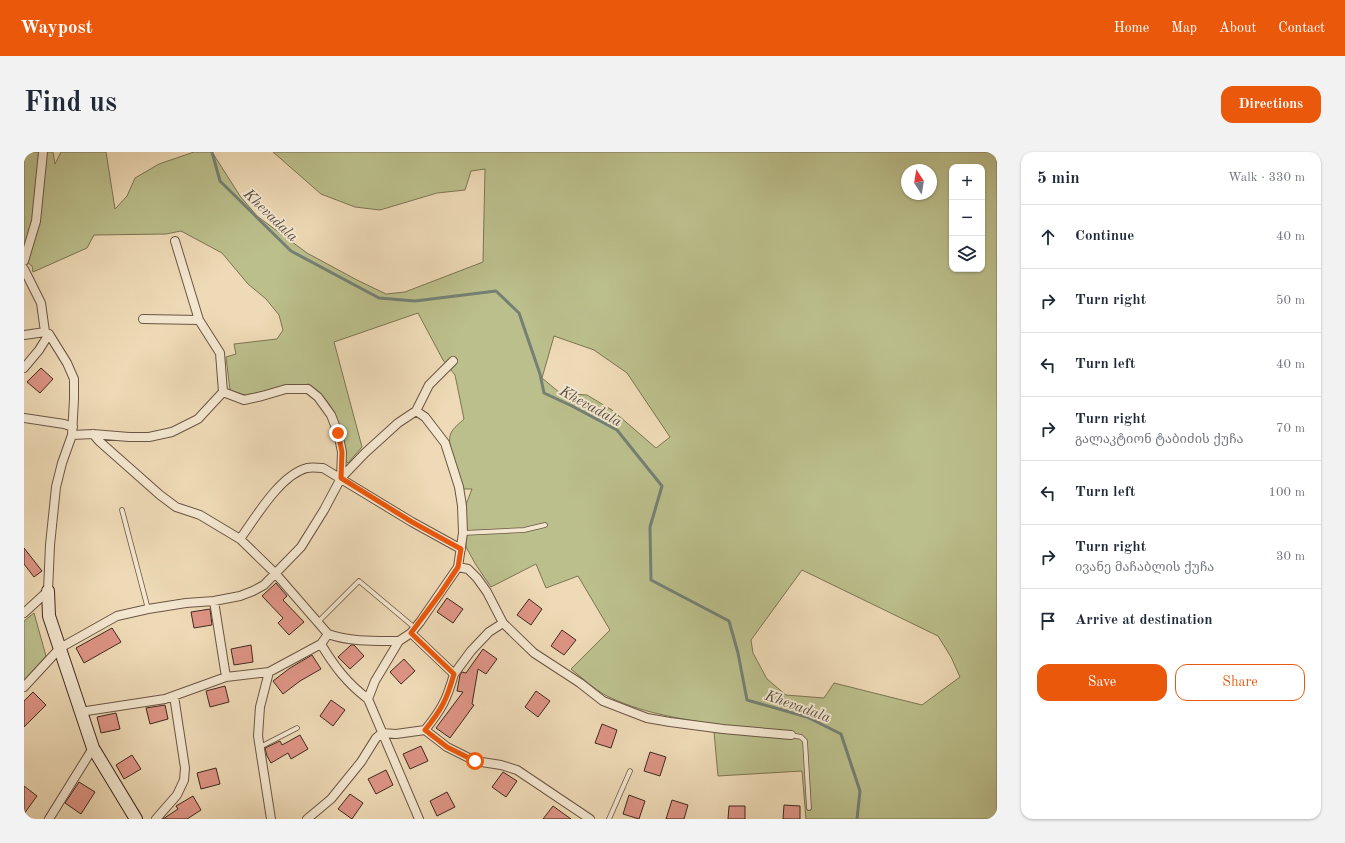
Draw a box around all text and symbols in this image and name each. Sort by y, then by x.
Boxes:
text: Waypost [20,19,93,38]
text: Home [1114,21,1149,35]
text: Map [1171,21,1197,35]
text: About [1219,21,1256,35]
text: Contact [1278,21,1325,35]
button: Directions [1221,86,1321,123]
text: Find us [24,90,117,118]
north arrow [901,164,937,200]
map controls [949,164,985,272]
button: + [949,164,985,200]
text: 5 min [1037,170,1080,187]
text: Walk · 330 m [1228,171,1305,184]
water label: Khevadala [239,186,300,245]
button: − [949,200,985,236]
icon: ahead [1037,226,1059,248]
text: Continue [1075,229,1134,244]
text: 40 m [1276,230,1305,243]
button: layers [949,236,985,272]
icon: right [1037,290,1059,312]
text: Turn right [1075,293,1146,308]
text: 50 m [1276,294,1305,307]
icon: left [1037,354,1059,376]
text: Turn left [1075,357,1135,372]
text: 40 m [1276,358,1305,371]
water label: Khevadala [556,384,624,431]
text: Turn right [1075,412,1146,427]
icon: right [1037,418,1059,440]
text: 70 m [1276,422,1305,435]
route end [329,424,347,442]
text: გალაკტიონ ტაბიძის ქუჩა [1075,433,1244,446]
icon: left [1037,482,1059,504]
text: Turn left [1075,485,1135,500]
text: 100 m [1268,486,1305,499]
text: Turn right [1075,540,1146,555]
icon: right [1037,546,1059,568]
text: 30 m [1276,550,1305,563]
text: ივანე მაჩაბლის ქუჩა [1075,561,1214,574]
icon: arrive [1037,610,1059,632]
text: Arrive at destination [1075,613,1213,628]
button: Save [1037,664,1167,701]
button: Share [1175,664,1305,701]
water label: Khevadala [762,688,832,726]
route start [466,752,484,770]

